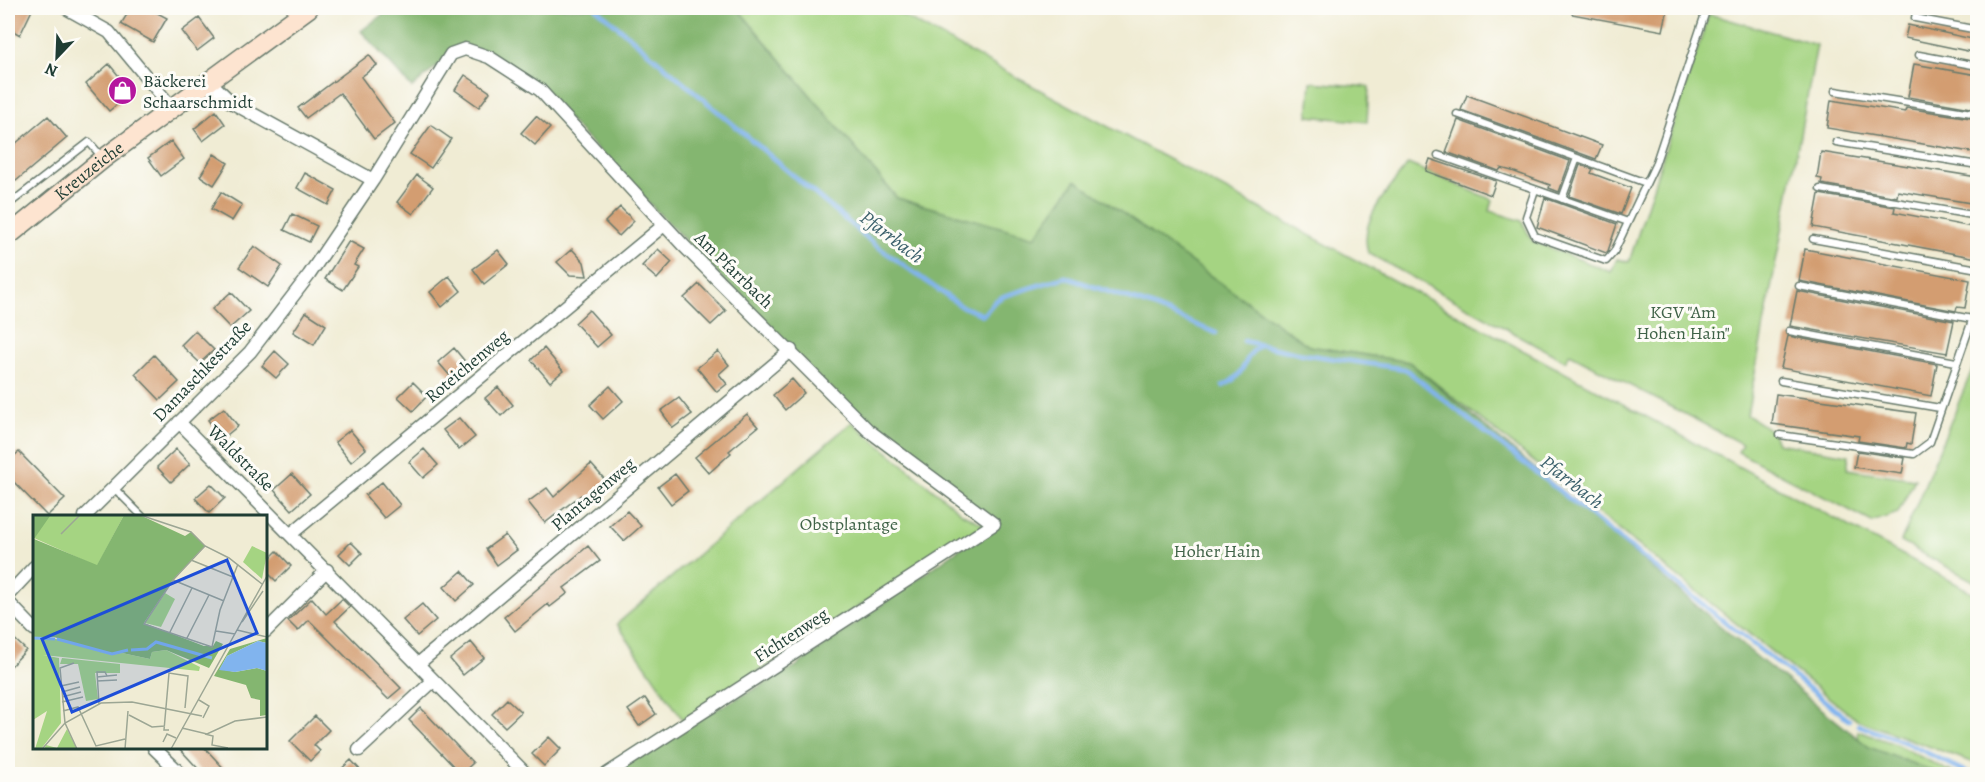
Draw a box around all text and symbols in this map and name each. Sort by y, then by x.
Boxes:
north arrow [27,27,87,87]
text: N [42,57,61,82]
place label: Bäckerei Schaarschmidt [143,69,253,114]
shop icon: Bäckerei Schaarschmidt [106,75,138,107]
street label: Kreuzeiche [49,136,129,206]
water label: Pfarrbach [855,204,929,270]
street label: Am Pfarrbach [689,225,779,314]
park label: KGV "Am Hohen Hain" [1636,300,1730,345]
street label: Damaschkestraße [147,315,257,427]
street label: Roteichenweg [420,324,514,408]
street label: Waldstraße [202,419,279,496]
water label: Pfarrbach [1535,449,1609,515]
street label: Plantagenweg [546,452,640,536]
park label: Obstplantage [800,512,898,536]
inset map [33,515,267,749]
park label: Hoher Hain [1174,539,1261,563]
street label: Fichtenweg [749,602,833,668]

